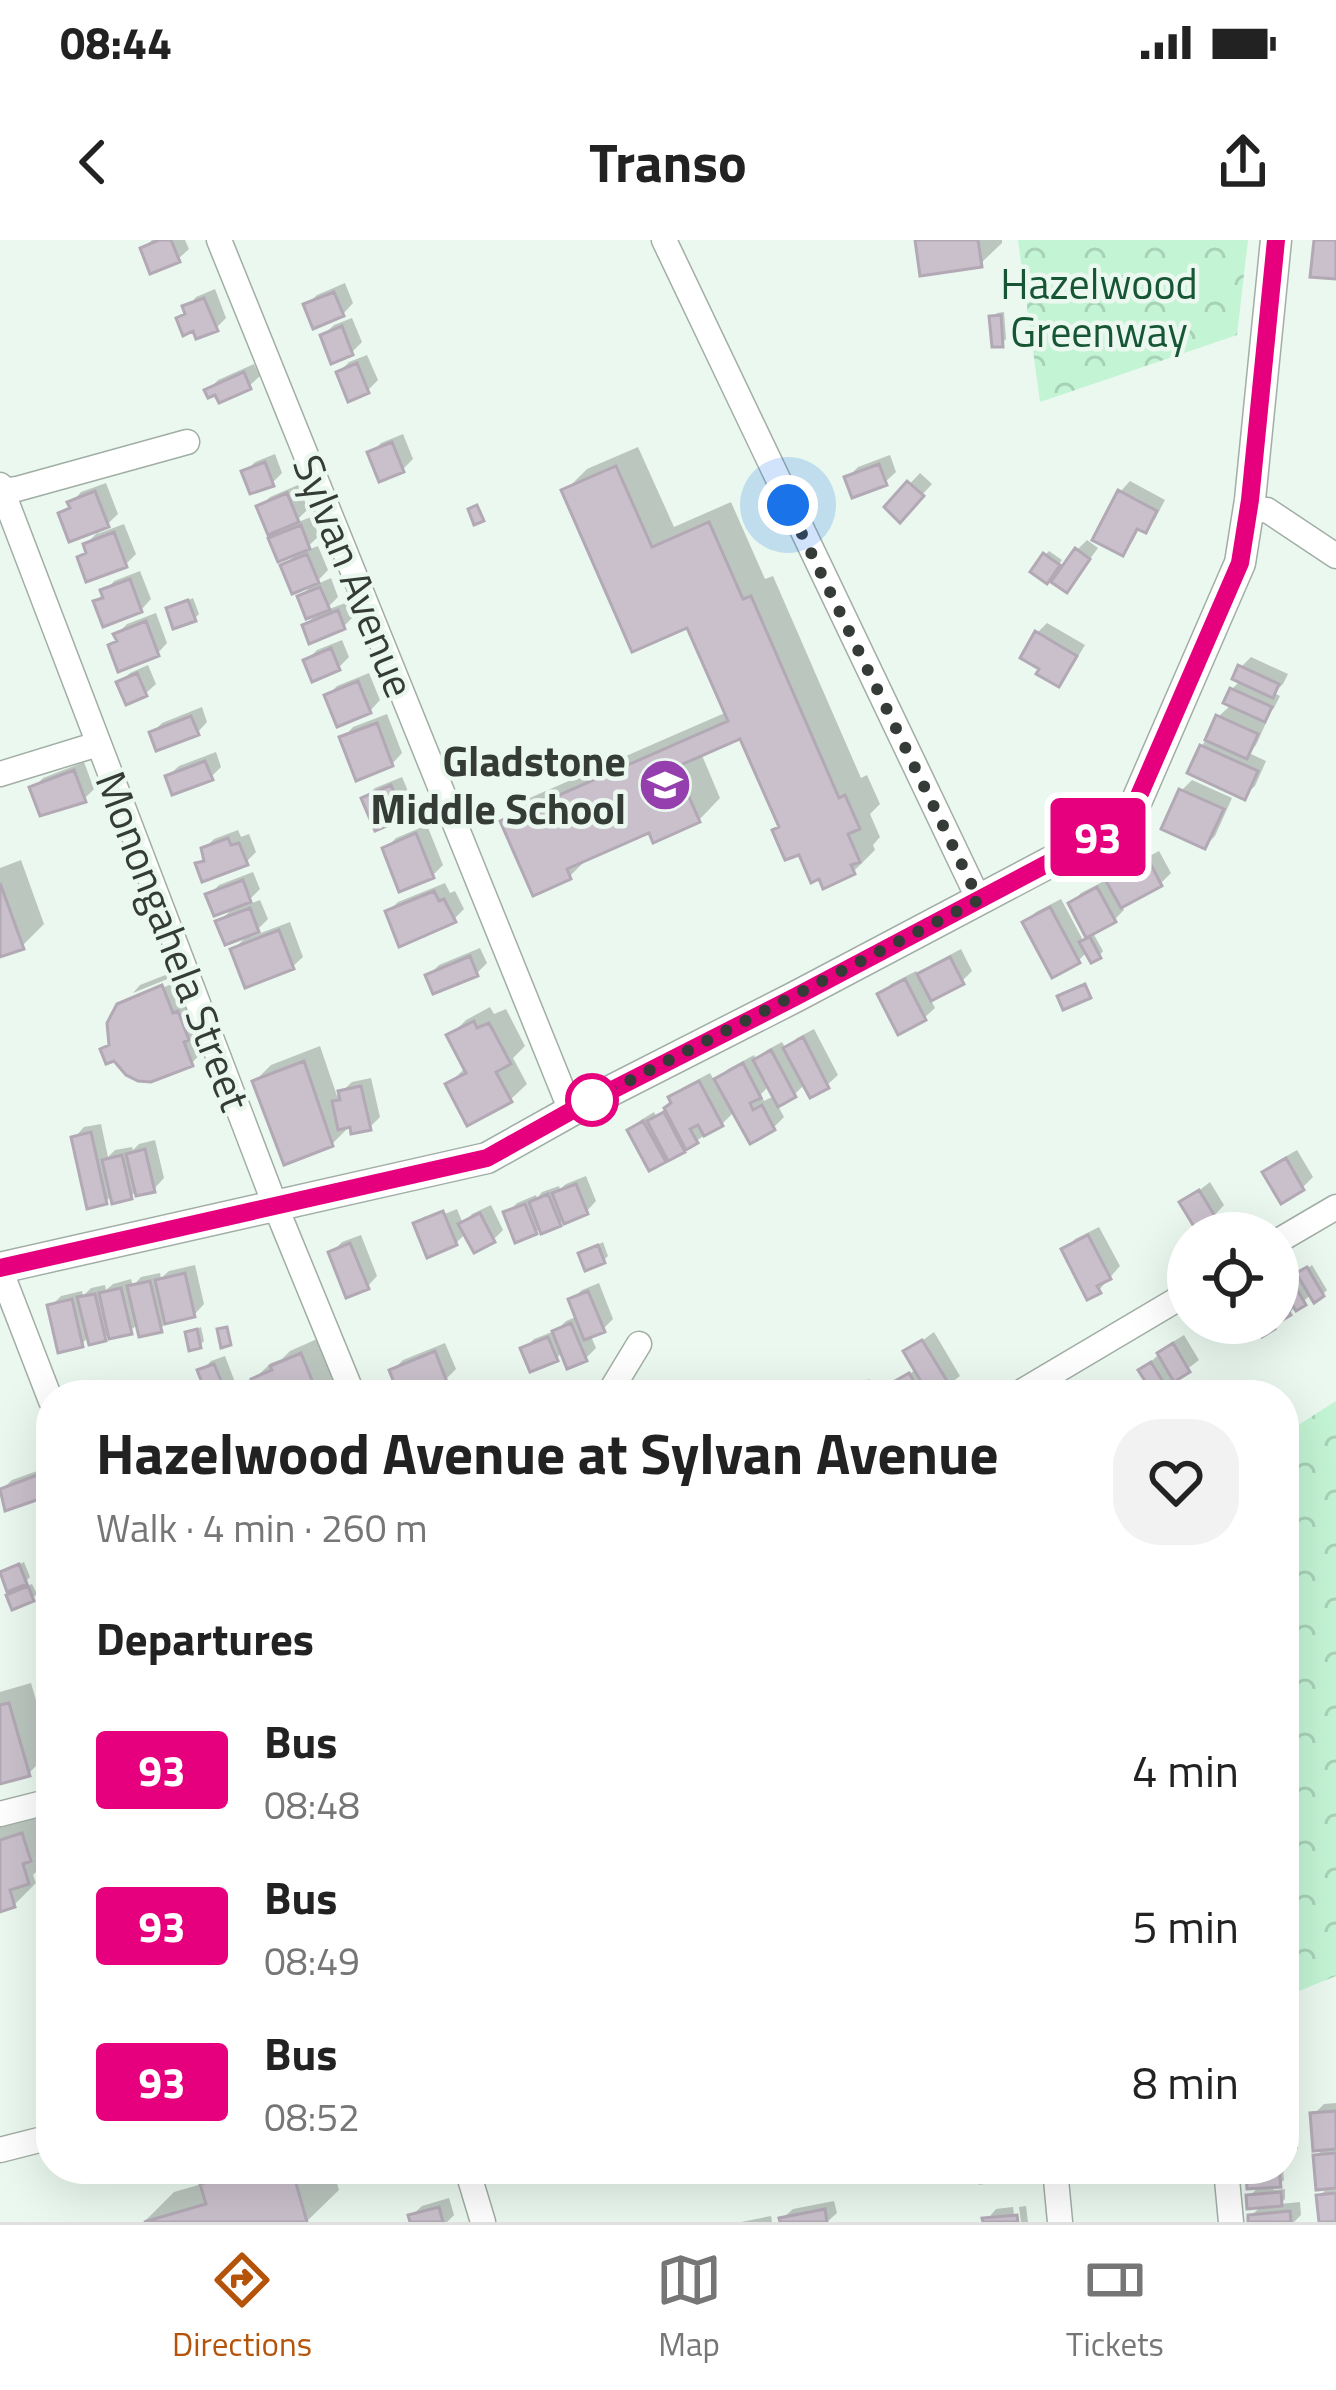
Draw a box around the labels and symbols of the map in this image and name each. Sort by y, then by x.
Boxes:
park label: Hazelwood Greenway [1000,251,1198,363]
street label: Sylvan Avenue [277,445,433,706]
your location [758,475,818,535]
place label: Gladstone Middle School [370,728,626,840]
school or university icon: Gladstone Middle School [637,757,693,813]
street label: Monongahela Street [80,762,268,1120]
line badge: 93 [1044,798,1152,876]
unlabelled marker [567,1075,617,1125]

